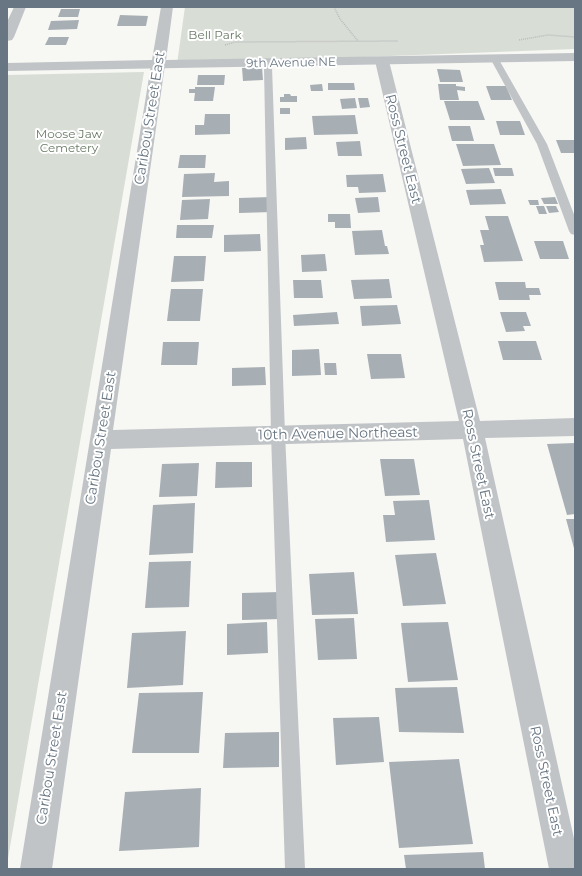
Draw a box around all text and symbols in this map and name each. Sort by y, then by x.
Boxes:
park label: Bell Park [188,28,242,42]
street label: Caribou Street East [131,50,169,186]
street label: 9th Avenue NE [246,55,336,71]
street label: Ross Street East [381,93,425,205]
park label: Moose Jaw Cemetery [36,127,102,155]
street label: Caribou Street East [82,370,120,506]
street label: Ross Street East [458,407,498,521]
street label: 10th Avenue Northeast [258,424,418,444]
street label: Caribou Street East [33,690,71,826]
street label: Ross Street East [526,724,566,838]

